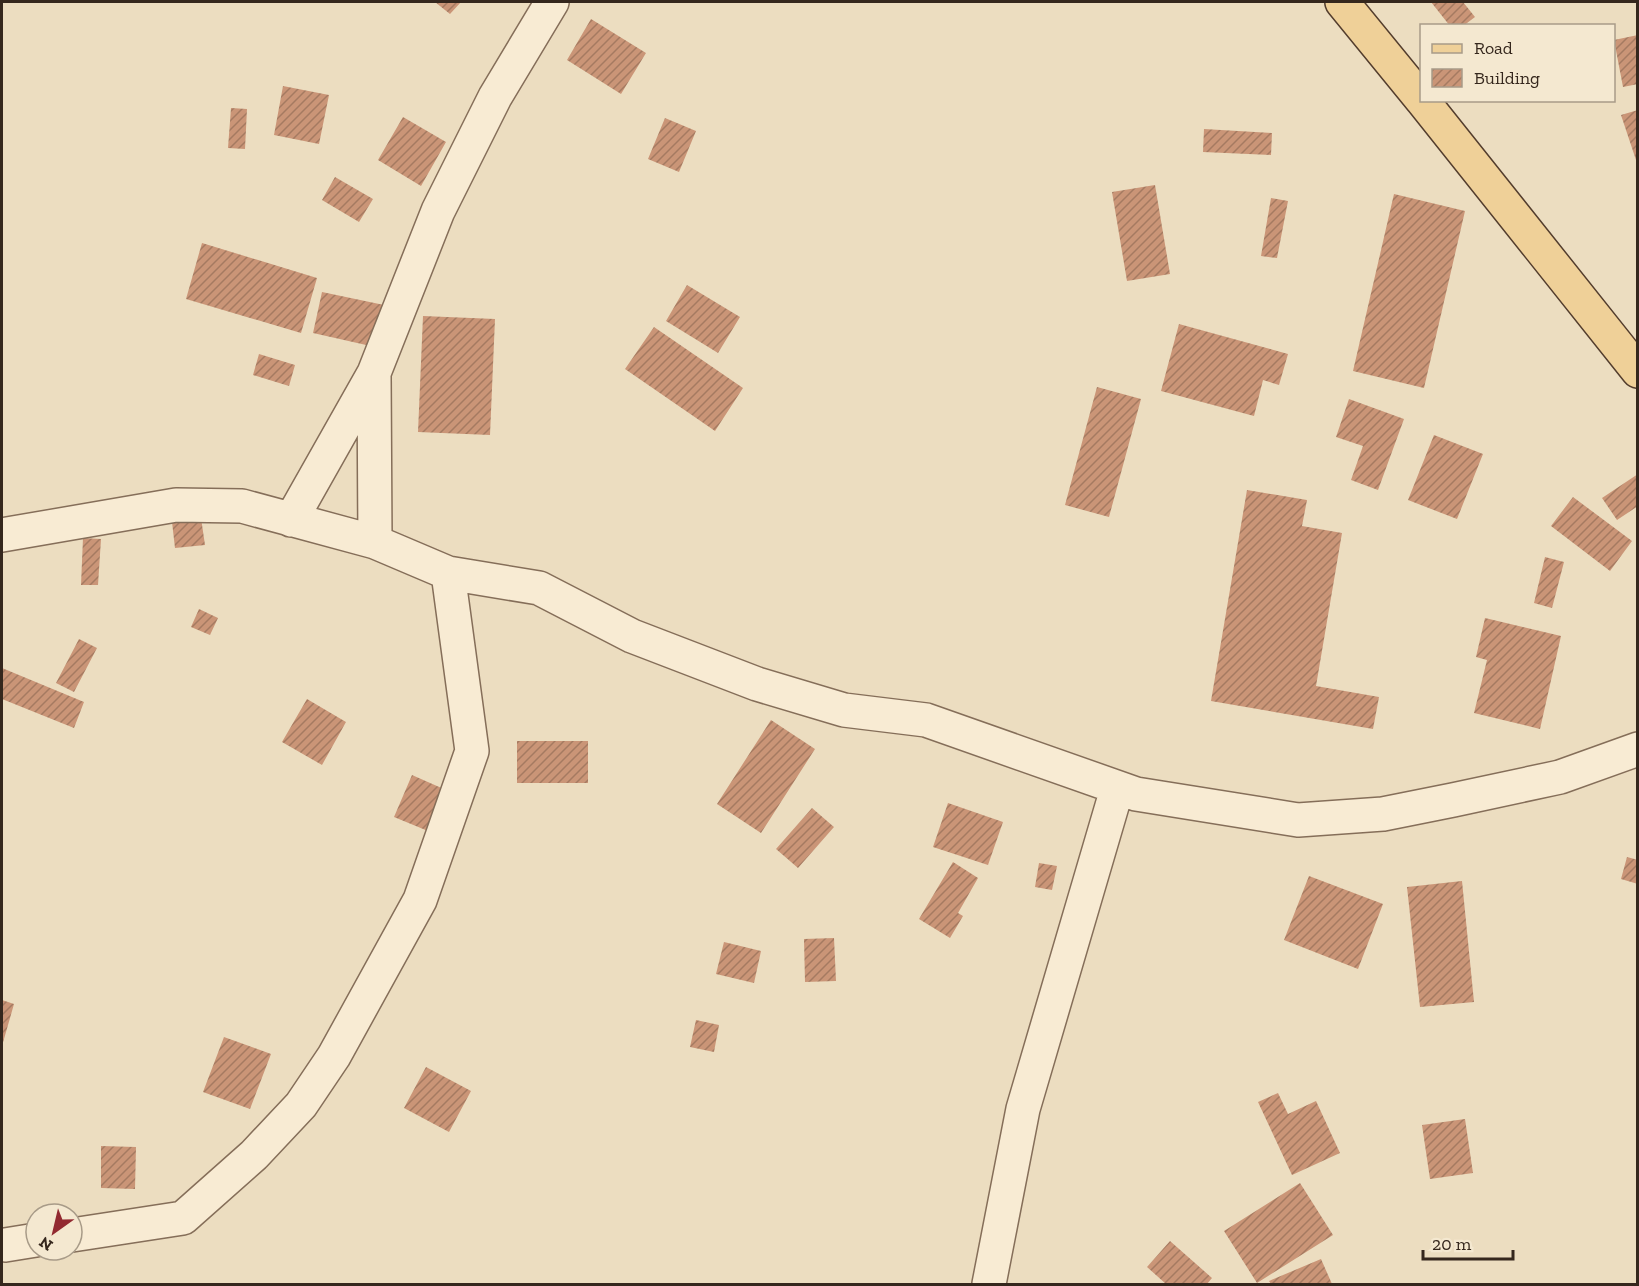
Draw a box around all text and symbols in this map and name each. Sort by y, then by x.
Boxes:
legend [1420,24,1615,102]
text: Road [1474,37,1513,59]
text: Building [1474,67,1540,89]
north arrow [24,1202,84,1262]
scale bar [1423,1223,1513,1261]
text: N [36,1233,56,1255]
text: 20 m [1432,1233,1472,1255]

